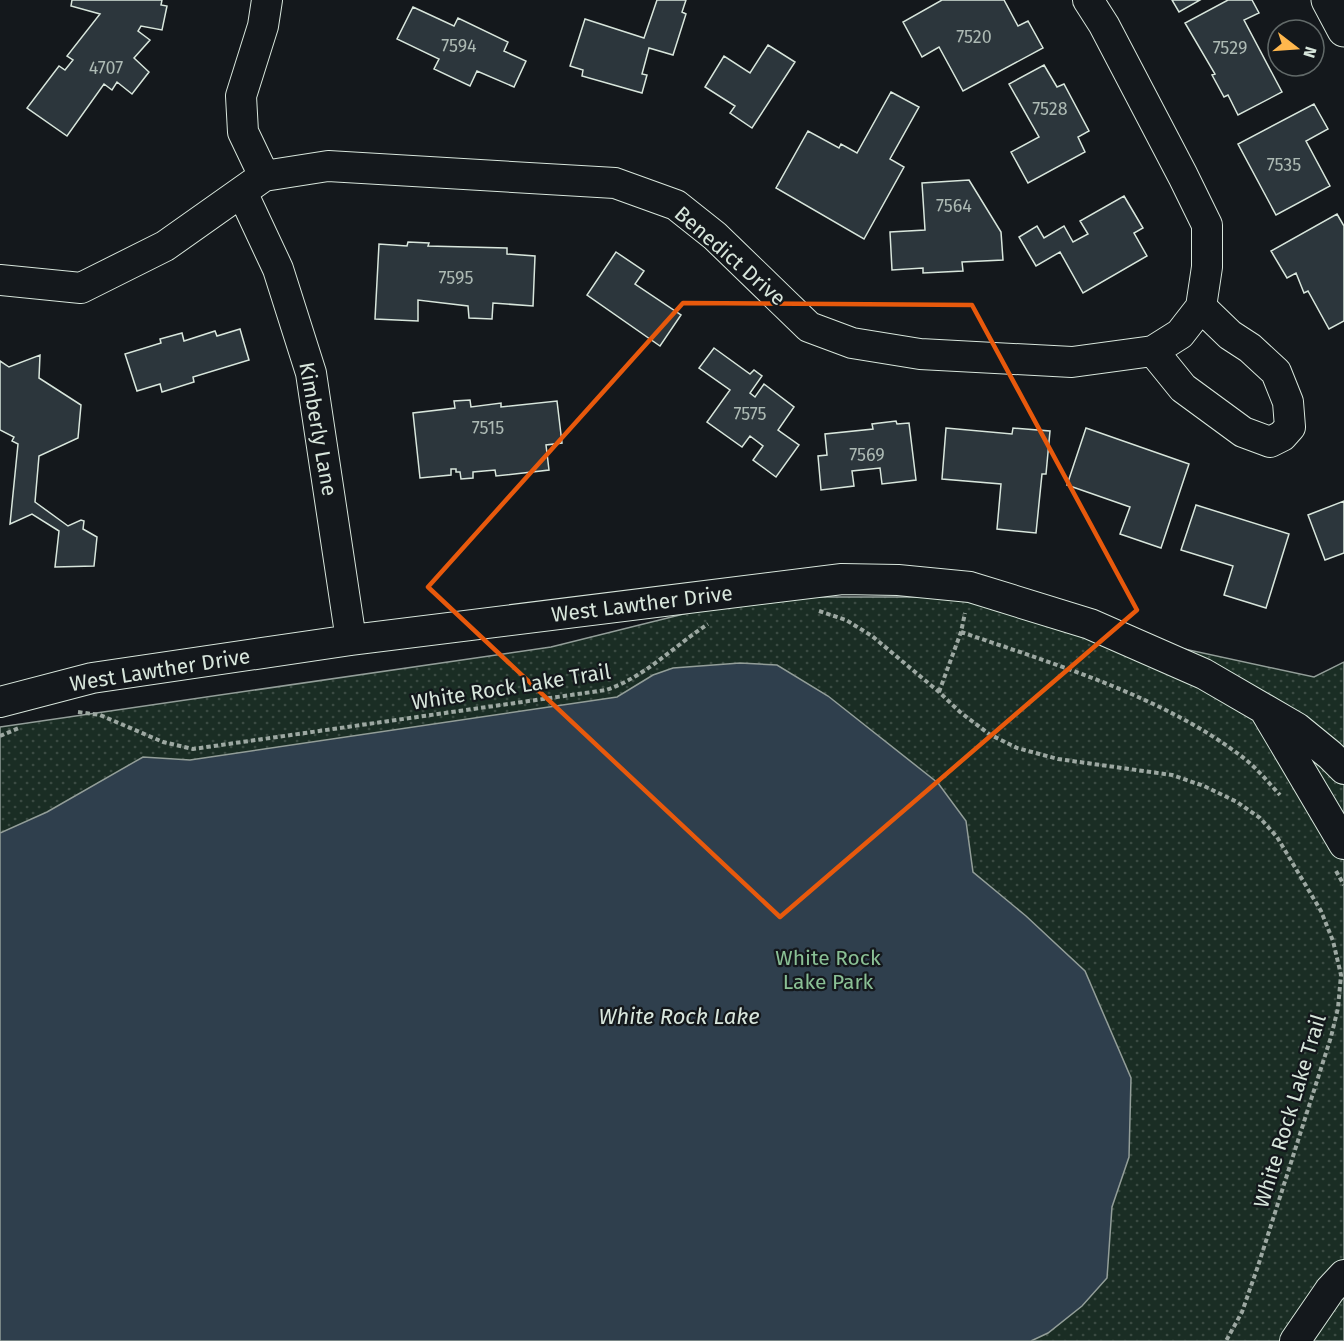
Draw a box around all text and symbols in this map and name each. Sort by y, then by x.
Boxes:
north arrow [1266,18,1326,78]
house number: 7520 [956,26,992,48]
house number: 7594 [441,35,477,57]
house number: 7529 [1213,37,1247,59]
text: N [1299,44,1321,60]
house number: 4707 [89,57,123,79]
house number: 7528 [1032,98,1068,120]
house number: 7535 [1267,154,1301,176]
house number: 7564 [936,195,972,217]
street label: Benedict Drive [669,201,791,311]
house number: 7595 [439,267,473,289]
street label: Kimberly Lane [293,360,343,498]
house number: 7575 [733,403,767,425]
house number: 7515 [472,417,504,439]
house number: 7569 [849,444,885,466]
street label: West Lawther Drive [550,580,734,628]
street label: West Lawther Drive [68,643,252,697]
street label: White Rock Lake Trail [410,658,612,716]
park label: White Rock Lake Park [775,945,881,995]
water label: White Rock Lake [598,1003,760,1030]
street label: White Rock Lake Trail [1248,1011,1332,1211]

